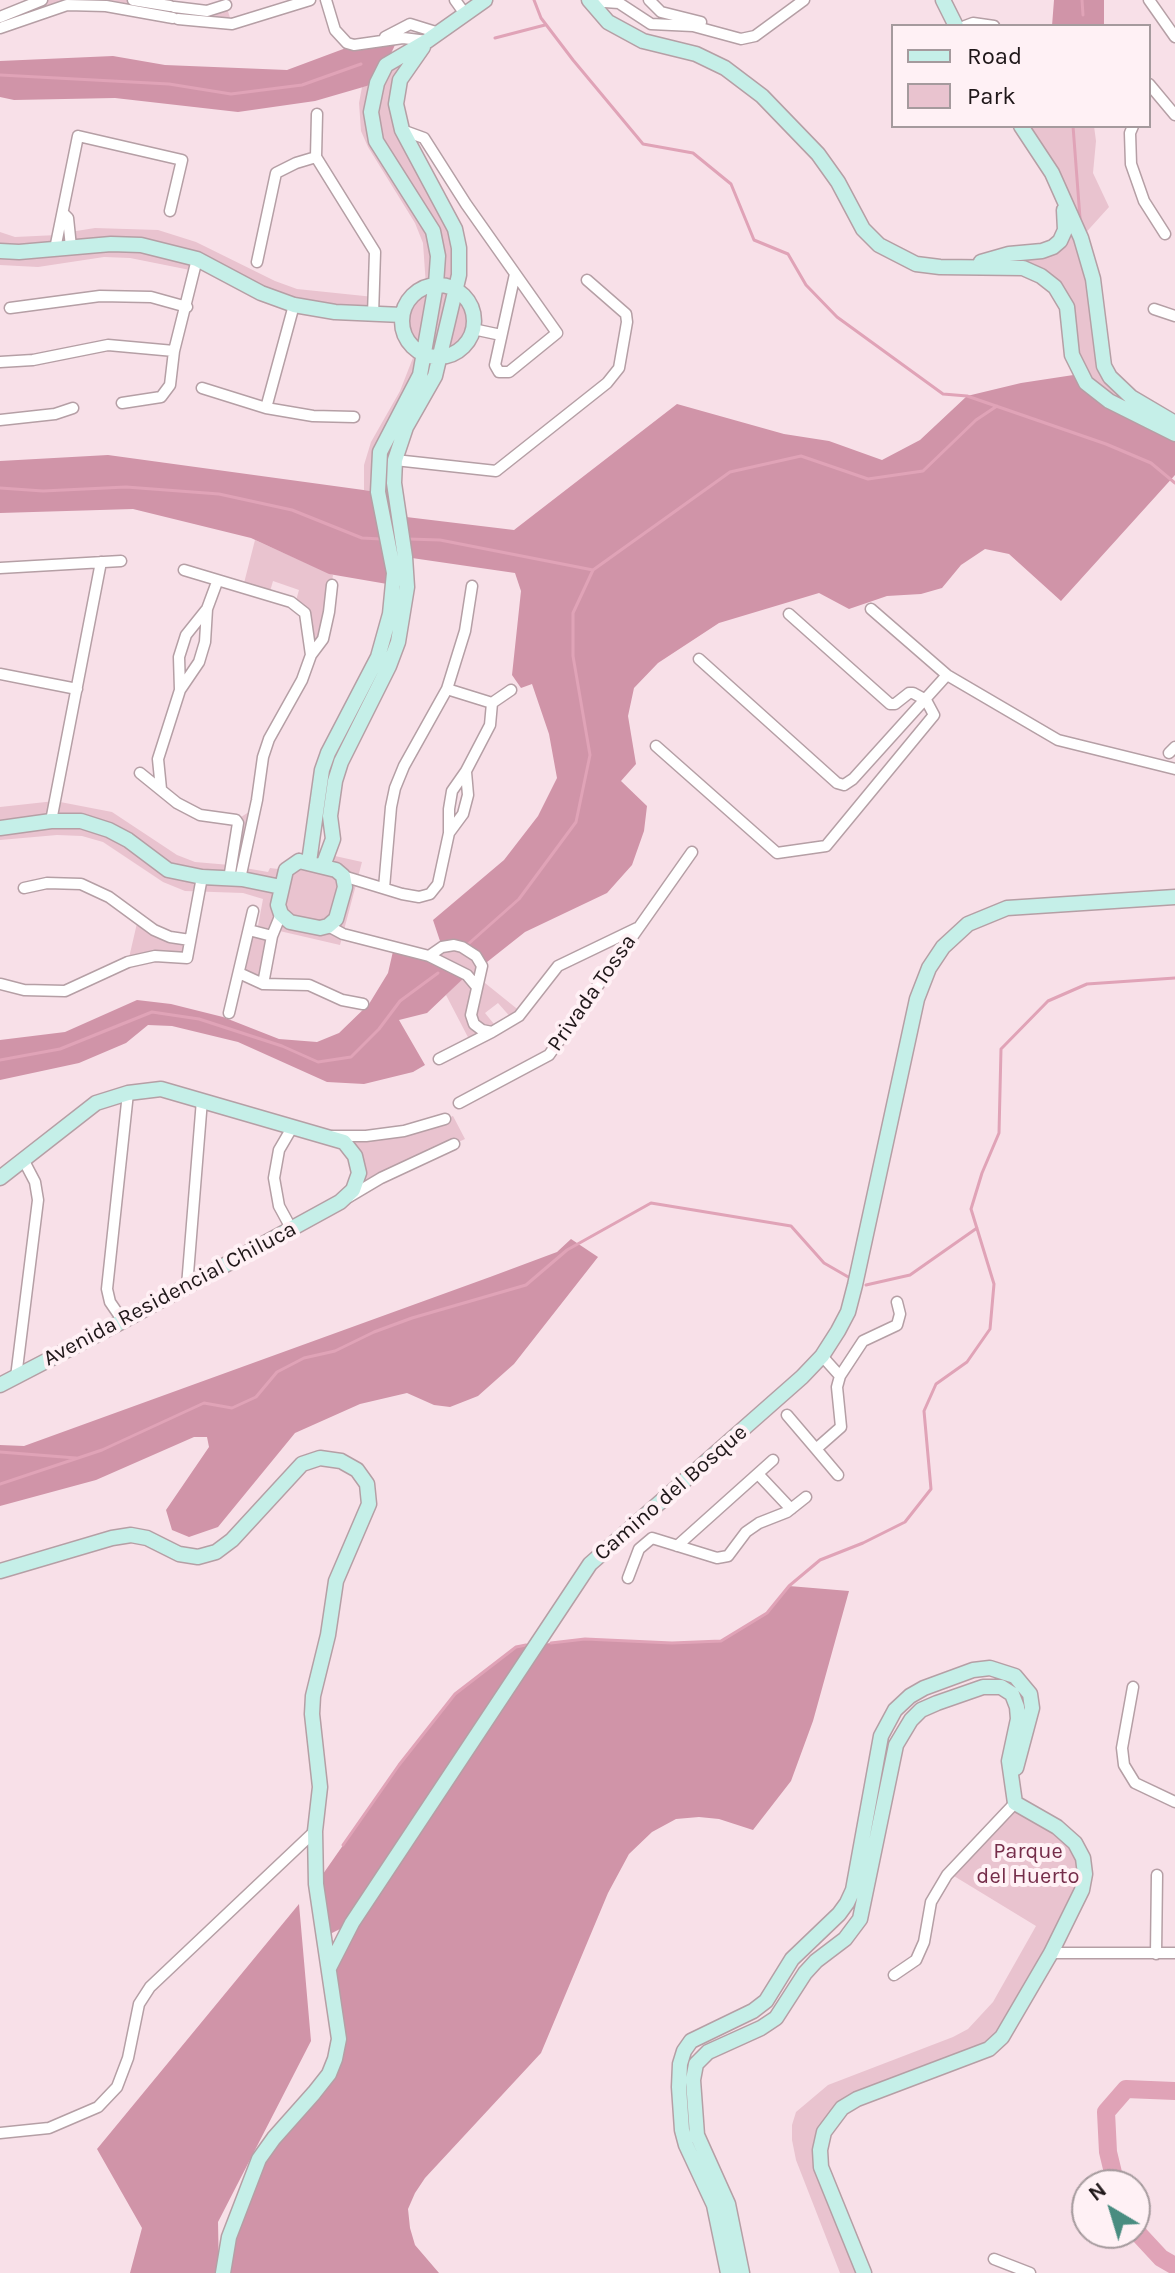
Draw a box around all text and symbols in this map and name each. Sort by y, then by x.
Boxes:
legend [891,24,1151,128]
text: Road [967,42,1022,70]
text: Park [967,82,1016,110]
street label: Privada Tossa [542,929,642,1057]
street label: Avenida Residencial Chiluca [39,1216,301,1372]
street label: Camino del Bosque [589,1419,753,1567]
park label: Parque del Huerto [976,1839,1080,1890]
north arrow [1071,2169,1151,2249]
text: N [1083,2177,1112,2207]

